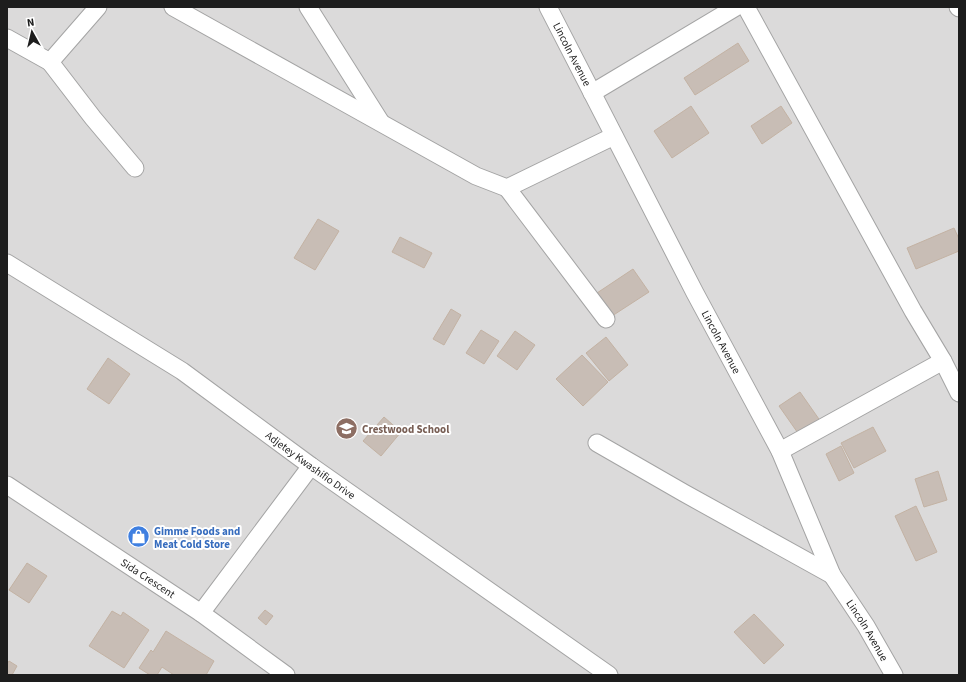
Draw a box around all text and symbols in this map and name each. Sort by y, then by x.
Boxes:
north arrow [12,12,52,52]
text: N [26,15,35,31]
street label: Lincoln Avenue [549,20,595,89]
street label: Lincoln Avenue [698,308,744,377]
school or university icon: Crestwood School [334,416,360,442]
place label: Crestwood School [362,422,450,437]
street label: Adjetey Kwashifio Drive [262,428,359,503]
shop icon: Gimme Foods and Meat Cold Store [125,524,151,550]
place label: Gimme Foods and Meat Cold Store [154,524,240,552]
street label: Sida Crescent [118,555,178,602]
street label: Lincoln Avenue [842,597,892,664]

